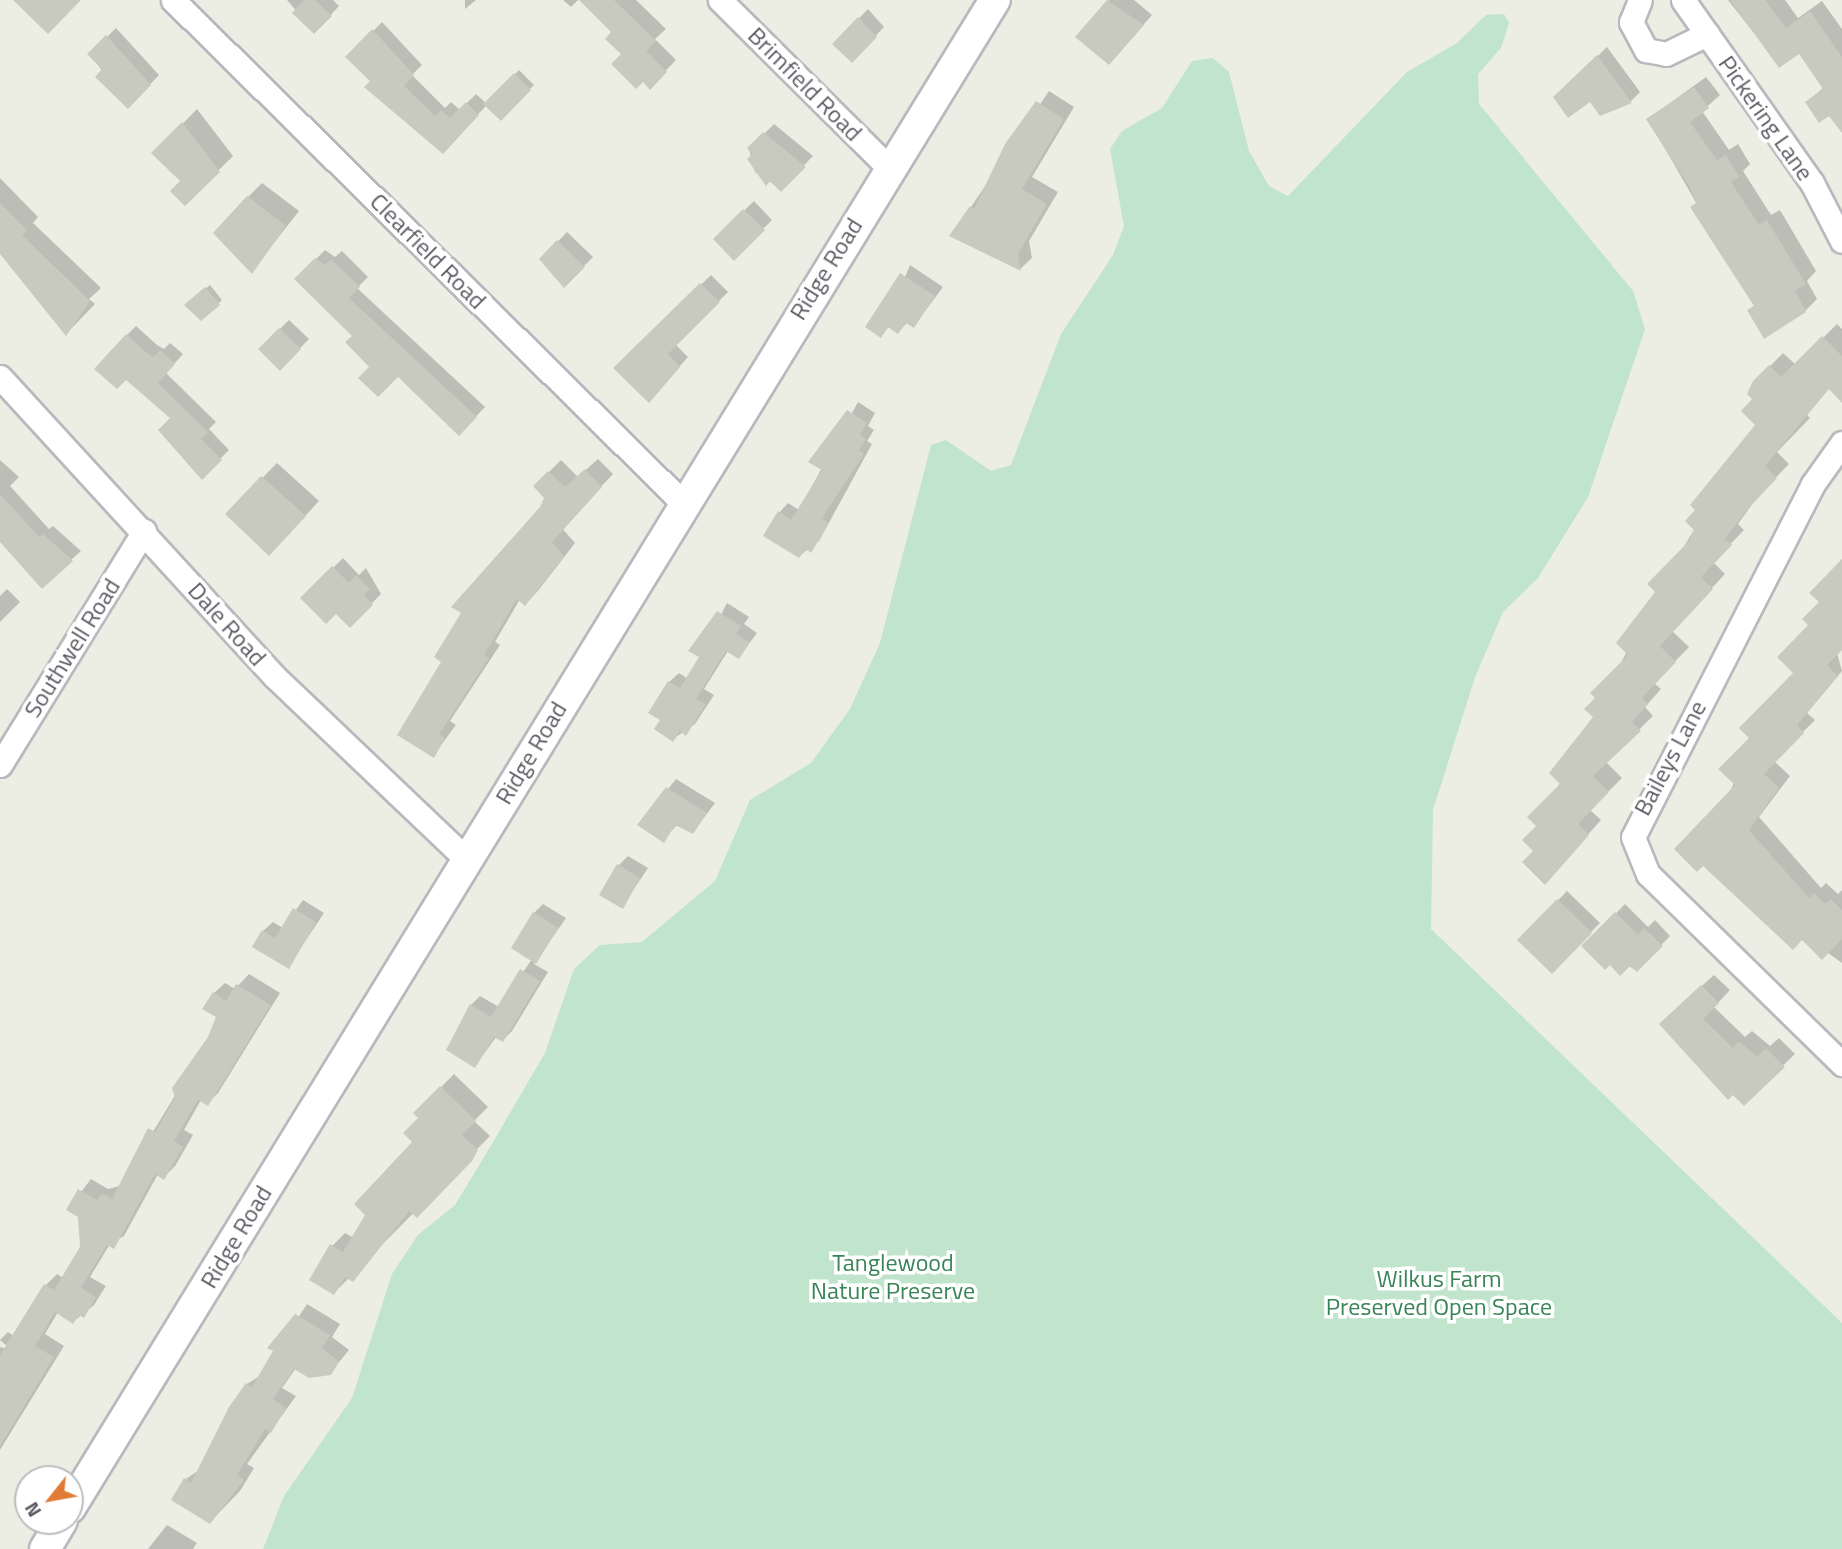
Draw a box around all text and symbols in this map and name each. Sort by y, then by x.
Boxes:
street label: Brimfield Road [742,21,868,147]
street label: Pickering Lane [1712,50,1820,186]
street label: Clearfield Road [364,187,492,315]
street label: Ridge Road [783,213,869,325]
street label: Southwell Road [18,573,126,723]
street label: Dale Road [182,576,272,672]
street label: Baileys Lane [1628,696,1712,820]
street label: Ridge Road [489,697,573,809]
street label: Ridge Road [194,1181,278,1293]
park label: Tanglewood Nature Preserve [811,1249,975,1305]
park label: Wilkus Farm Preserved Open Space [1326,1265,1552,1321]
north arrow [14,1465,84,1535]
text: N [16,1497,48,1523]

